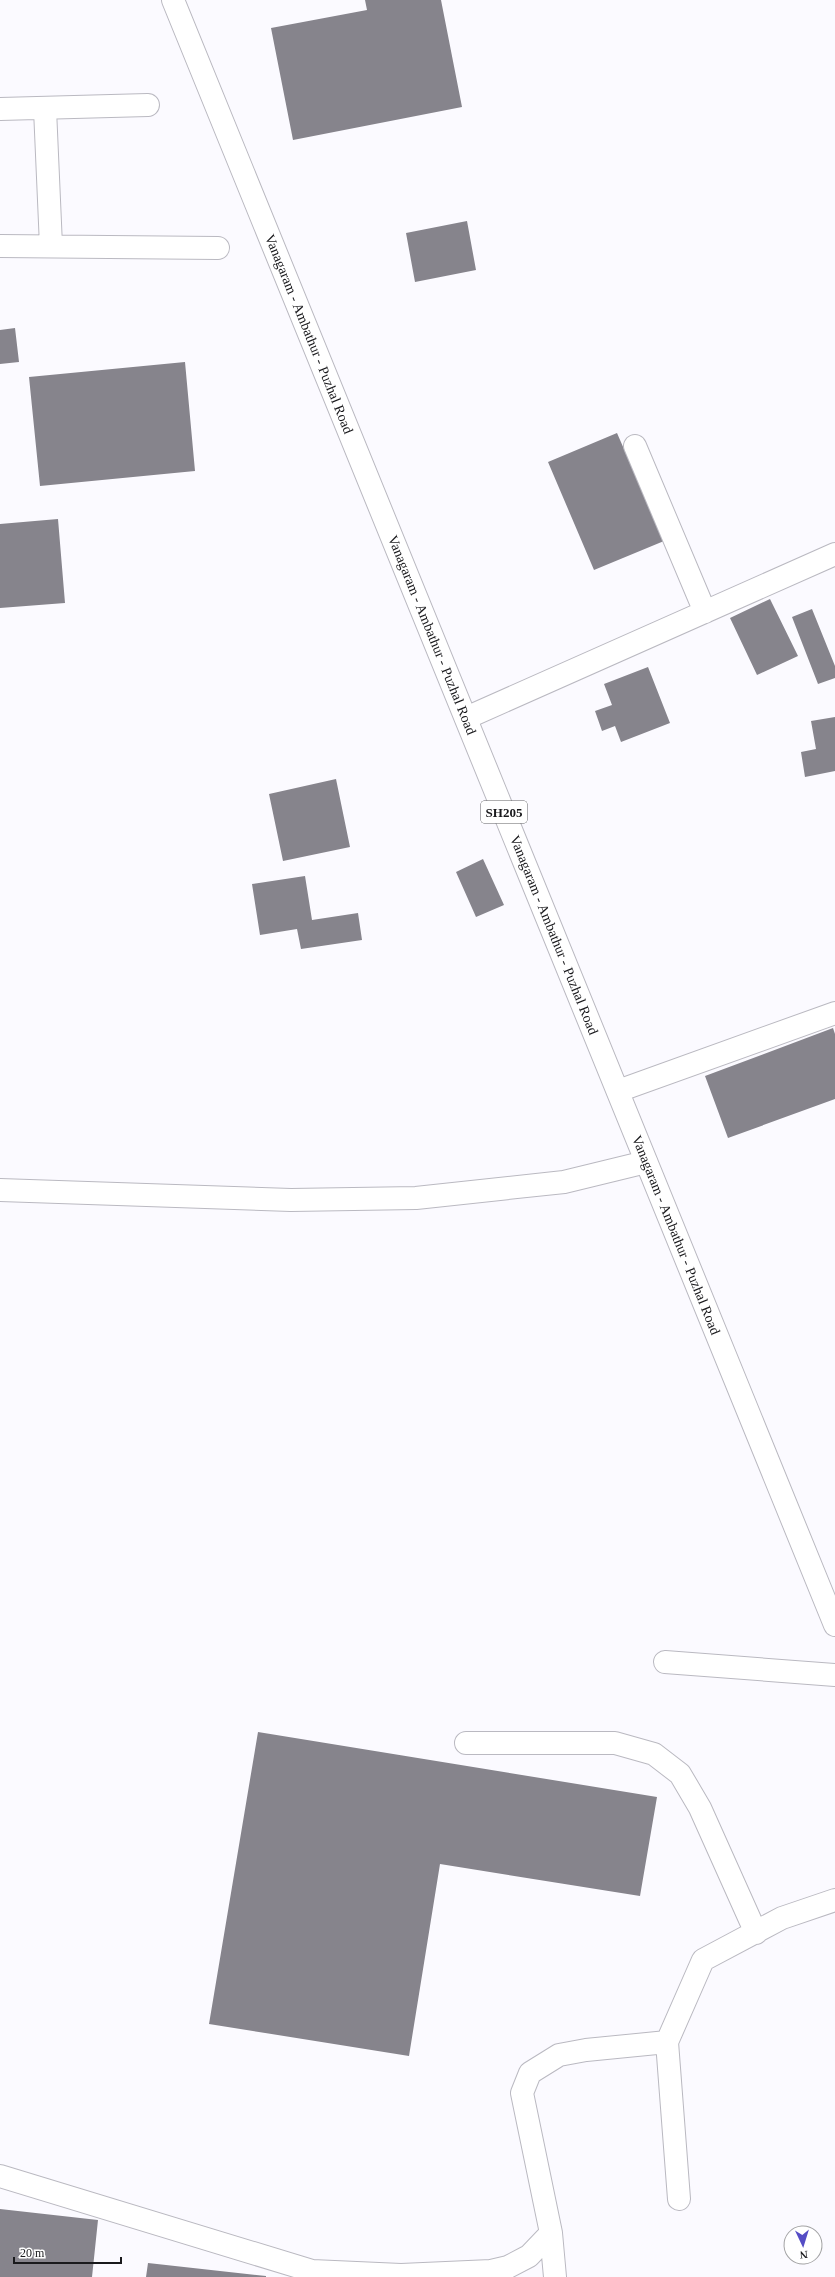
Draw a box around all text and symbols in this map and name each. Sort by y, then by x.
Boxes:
street label: Vanagaram - Ambathur - Puzhal Road [262,232,356,436]
street label: Vanagaram - Ambathur - Puzhal Road [385,533,479,737]
road number: SH205 [481,801,527,823]
street label: Vanagaram - Ambathur - Puzhal Road [507,833,601,1037]
street label: Vanagaram - Ambathur - Puzhal Road [629,1133,723,1337]
north arrow [783,2225,823,2265]
scale bar [14,2239,121,2265]
text: 20 m [20,2246,45,2260]
text: N [799,2249,808,2261]

